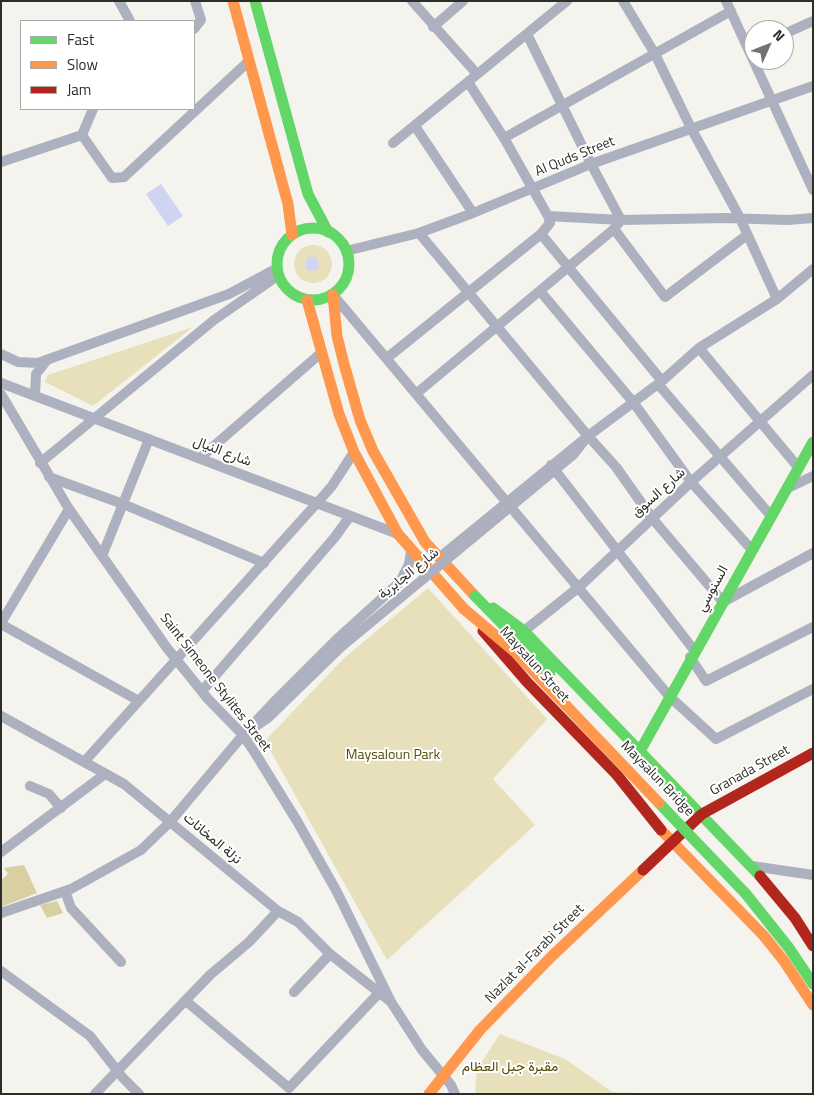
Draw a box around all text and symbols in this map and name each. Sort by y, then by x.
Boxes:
legend [20,20,195,110]
north arrow [744,20,794,70]
text: N [769,24,790,46]
text: Fast [67,28,94,51]
text: Slow [67,53,98,76]
text: Jam [67,78,91,101]
street label: Al Quds Street [533,133,617,181]
street label: شارع النيال [191,433,253,471]
street label: شارع السوق [629,465,689,521]
street label: شارع الجابرية [375,545,443,603]
street label: السنوسي [693,563,733,615]
street label: Saint Simeone Stylites Street [156,611,274,755]
street label: Maysalun Street [496,624,572,706]
street label: Maysalun Bridge [617,738,697,820]
street label: Granada Street [707,742,793,800]
park label: Maysaloun Park [346,748,440,764]
street label: نزلة المخانات [179,810,245,868]
street label: Nazlat al-Farabi Street [482,901,588,1007]
park label: مقبرة جبل العظام [462,1060,558,1076]

